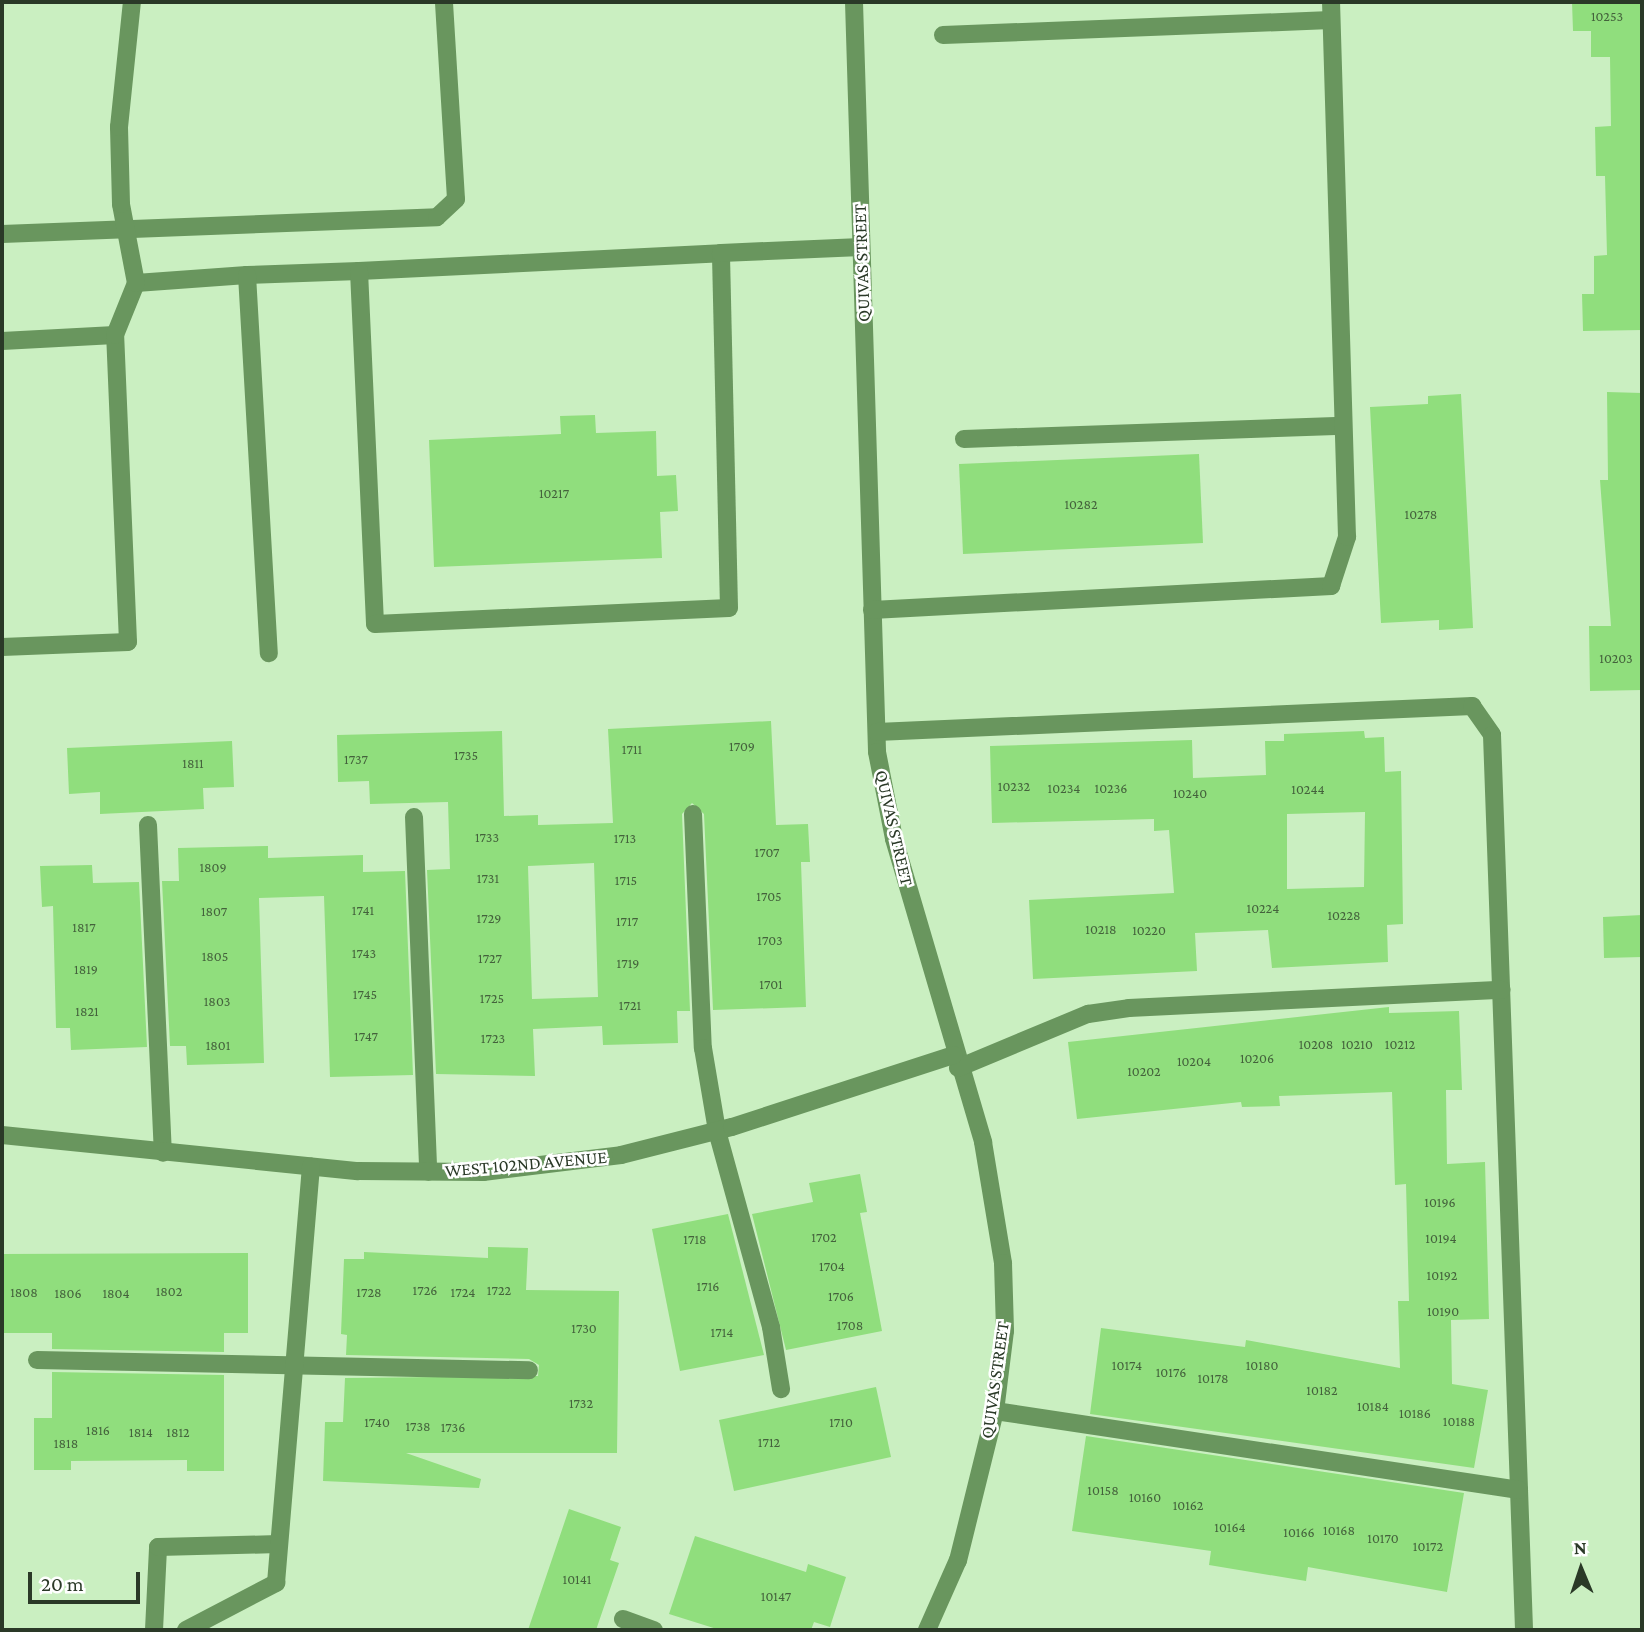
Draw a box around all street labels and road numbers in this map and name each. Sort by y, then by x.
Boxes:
street label: QUIVAS STREET [849,204,875,322]
street label: QUIVAS STREET [870,768,918,888]
street label: WEST 102ND AVENUE [444,1146,608,1182]
street label: QUIVAS STREET [976,1320,1014,1440]

